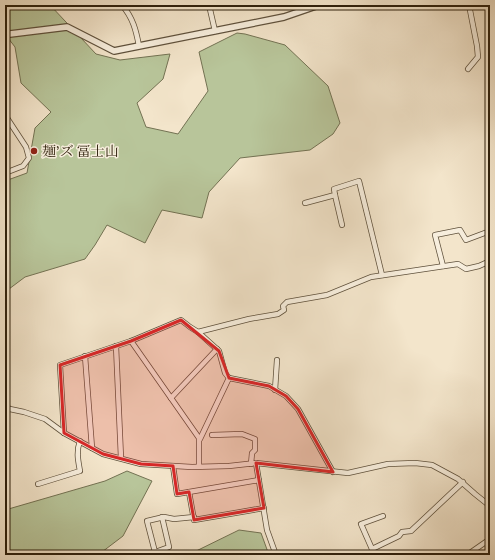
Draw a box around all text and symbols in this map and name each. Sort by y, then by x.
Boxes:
place label: 麺'ズ 冨士山 [42,143,119,163]
marker: 麺'ズ 冨士山 [29,146,39,156]

